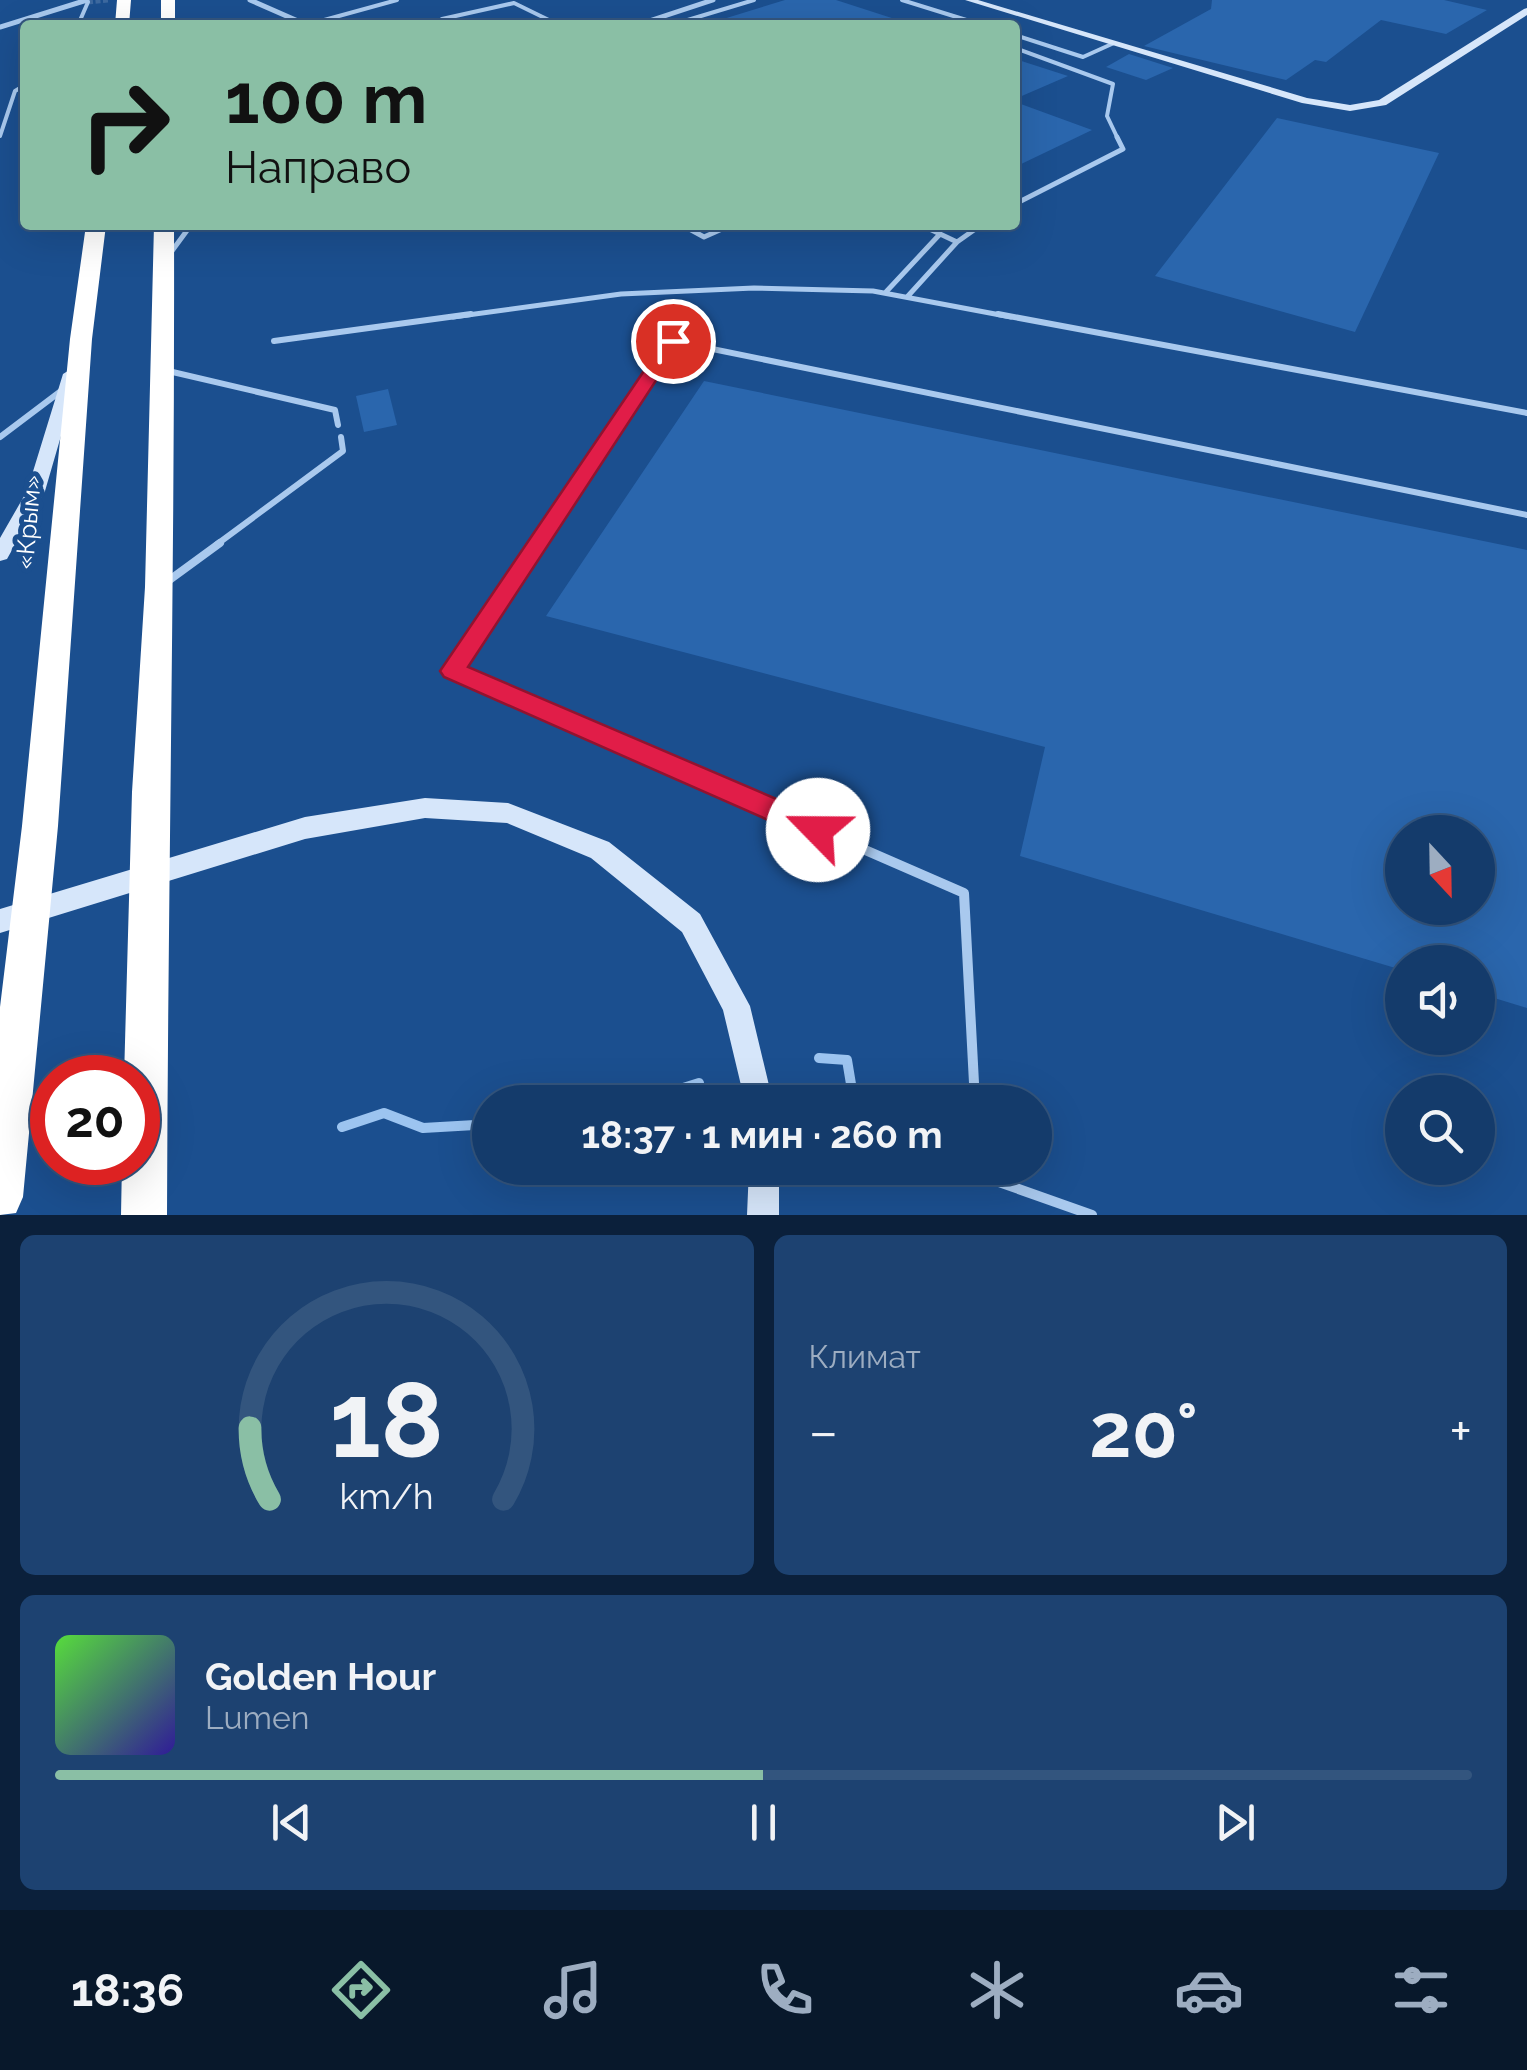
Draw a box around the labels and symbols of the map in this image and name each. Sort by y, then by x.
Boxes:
pin [631,299,716,384]
street label: «Крым» [9,474,47,570]
position arrow [766,778,870,882]
north arrow [1385,815,1495,925]
speed limit sign: 20 [30,1055,160,1185]

